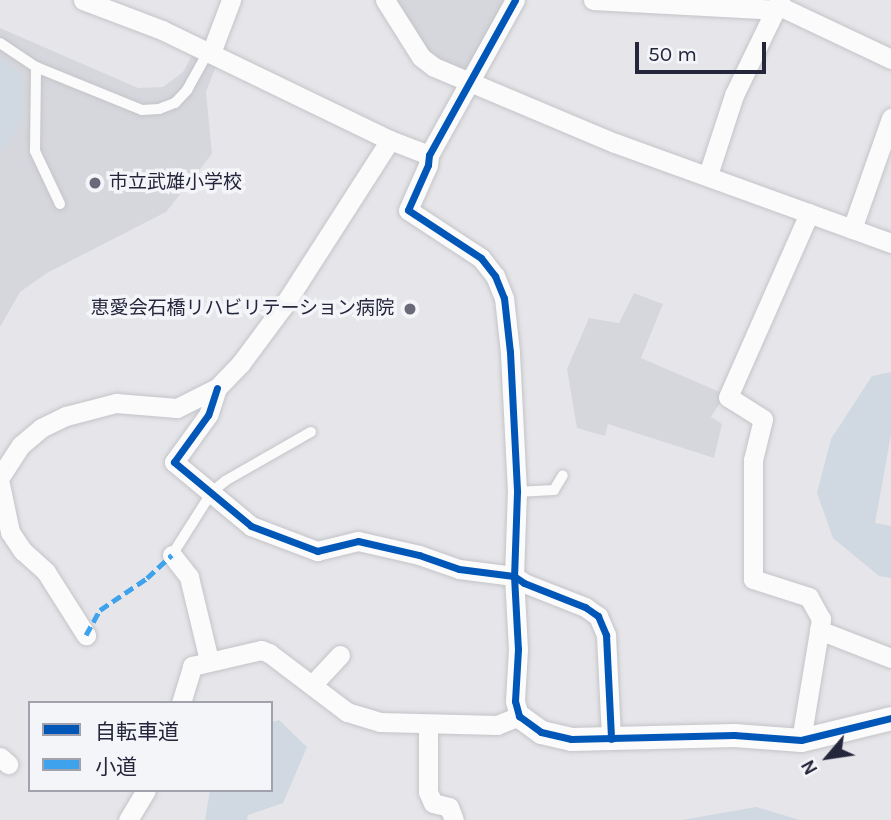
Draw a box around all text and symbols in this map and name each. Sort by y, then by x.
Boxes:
scale bar [639,28,770,72]
text: 50 m [648,42,697,66]
place label: 市立武雄小学校 [109,172,242,194]
marker: 市立武雄小学校 [87,175,103,191]
place label: 恵愛会石橋リハビリテーション病院 [90,298,394,320]
marker: 恵愛会石橋リハビリテーション病院 [400,299,420,319]
legend [28,701,273,792]
text: 自転車道 [95,720,179,744]
north arrow [793,722,863,792]
text: 小道 [95,755,137,779]
text: N [797,756,823,778]

